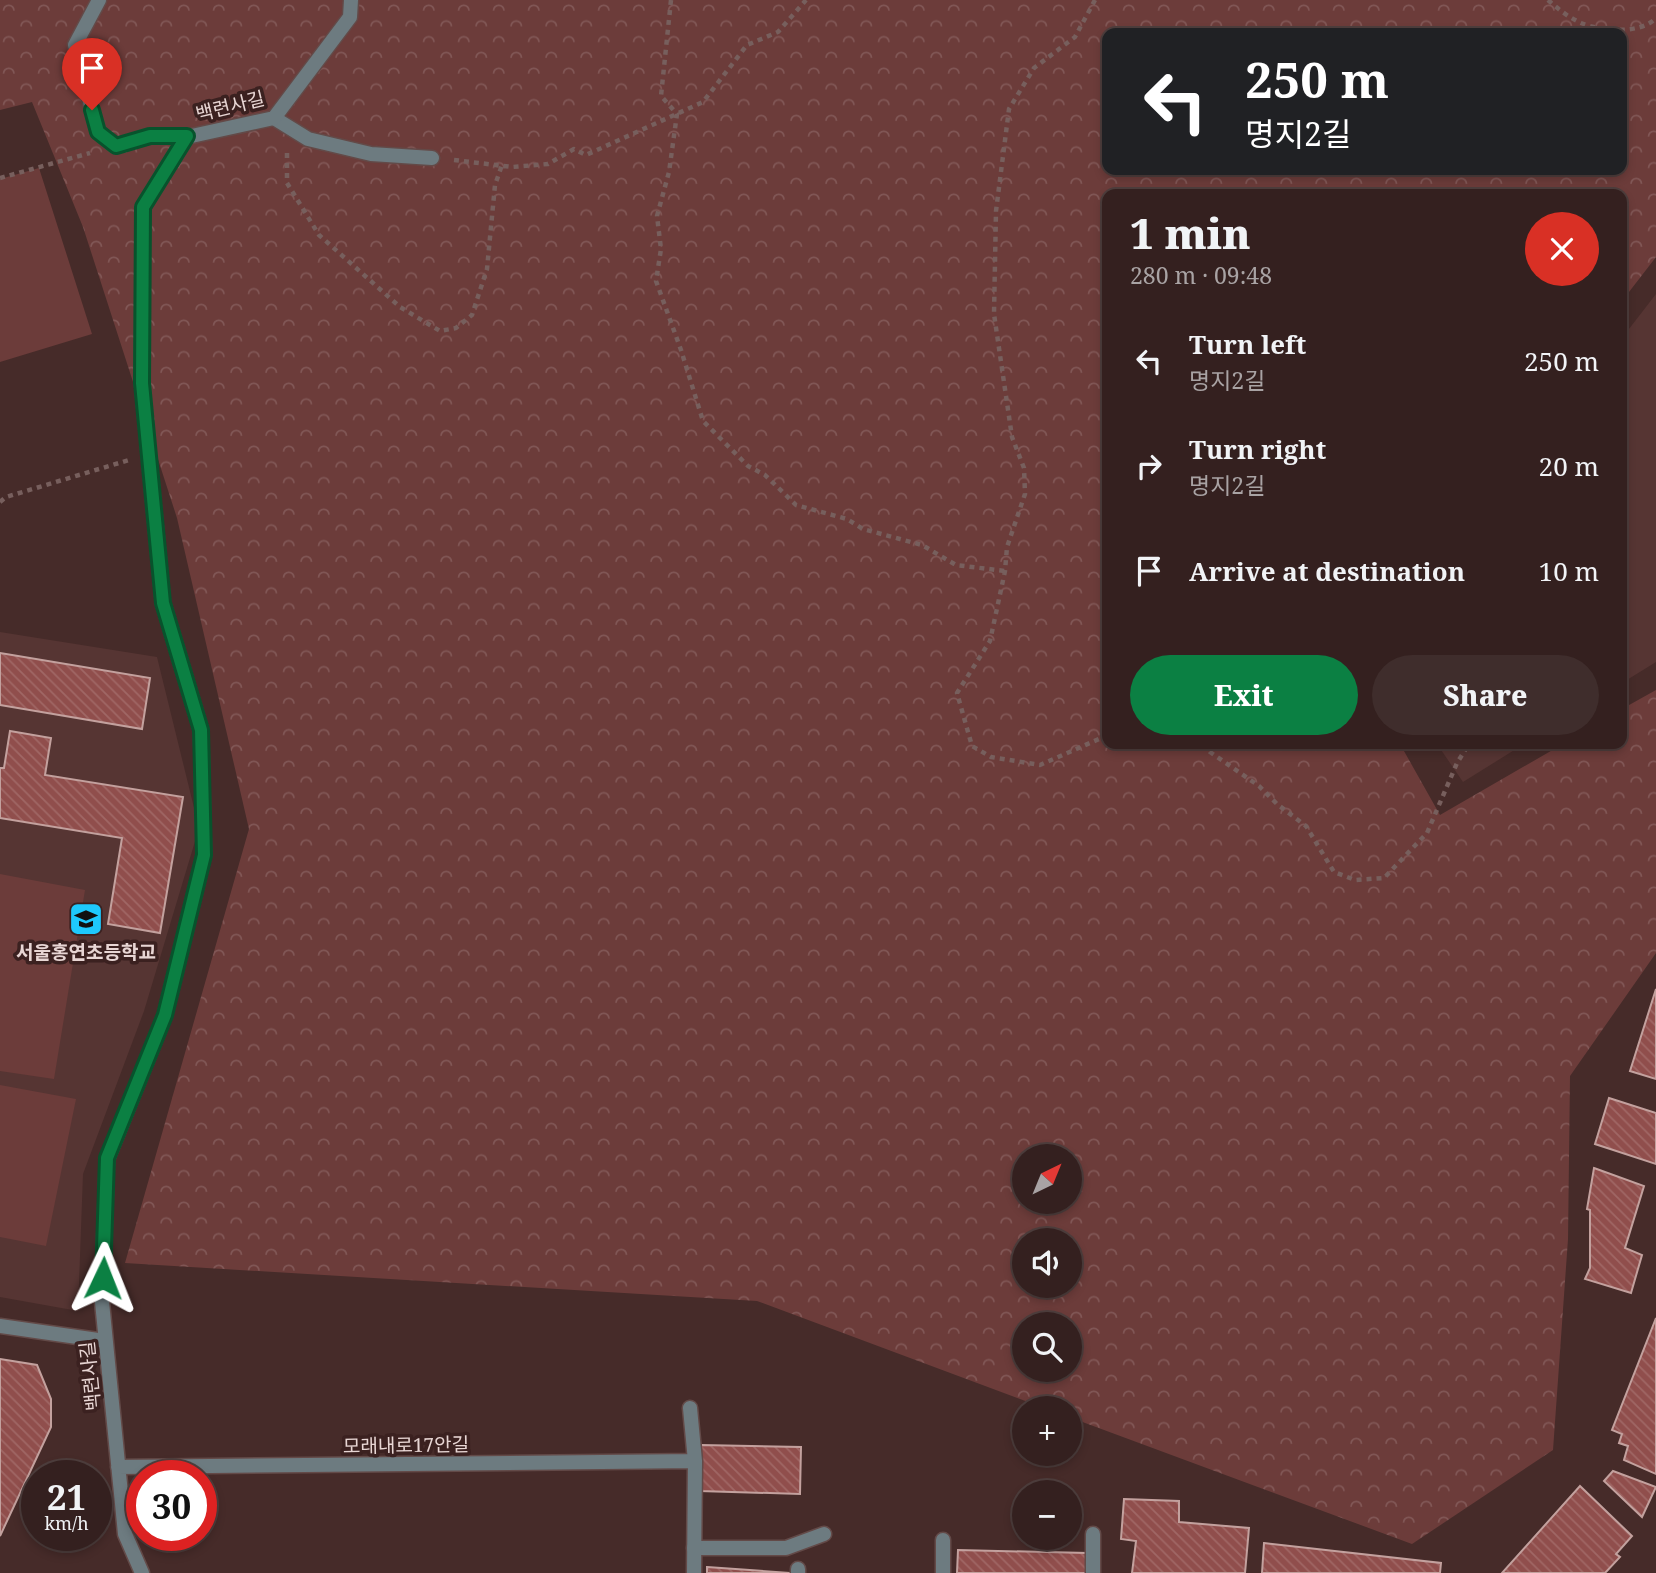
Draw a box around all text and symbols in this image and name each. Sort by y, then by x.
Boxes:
pin [62,38,122,110]
text: 250 m [1245,46,1389,112]
icon: arrive [73,49,111,87]
icon: left [1130,56,1221,147]
street label: 백련사길 [193,85,267,127]
text: 명지2길 [1245,112,1351,155]
text: 1 min [1130,204,1251,261]
button: close [1525,212,1599,286]
text: 280 m · 09:48 [1130,259,1272,291]
text: Turn left [1189,326,1306,362]
icon: left [1130,342,1168,380]
text: 250 m [1524,343,1599,379]
text: 명지2길 [1189,364,1265,396]
text: Turn right [1189,431,1326,467]
icon: right [1130,447,1168,485]
text: 20 m [1539,448,1599,484]
text: 명지2길 [1189,469,1265,501]
icon: arrive [1130,552,1168,590]
text: Arrive at destination [1189,553,1465,589]
text: 10 m [1539,553,1599,589]
button: Exit [1130,655,1358,735]
button: Share [1372,655,1599,735]
school or university icon: 서울홍연초등학교 [67,900,105,938]
place label: 서울홍연초등학교 [16,939,156,965]
north arrow [1012,1144,1082,1214]
map controls [1012,1144,1082,1550]
button: sound [1012,1228,1082,1298]
position arrow [66,1241,140,1315]
button: search [1012,1312,1082,1382]
street label: 백련사길 [73,1340,107,1412]
button: + [1012,1396,1082,1466]
street label: 모래내로17안길 [343,1431,469,1459]
speed limit sign: 30 [126,1460,217,1551]
text: 21 [47,1473,86,1520]
button: − [1012,1480,1082,1550]
text: km/h [44,1511,89,1535]

